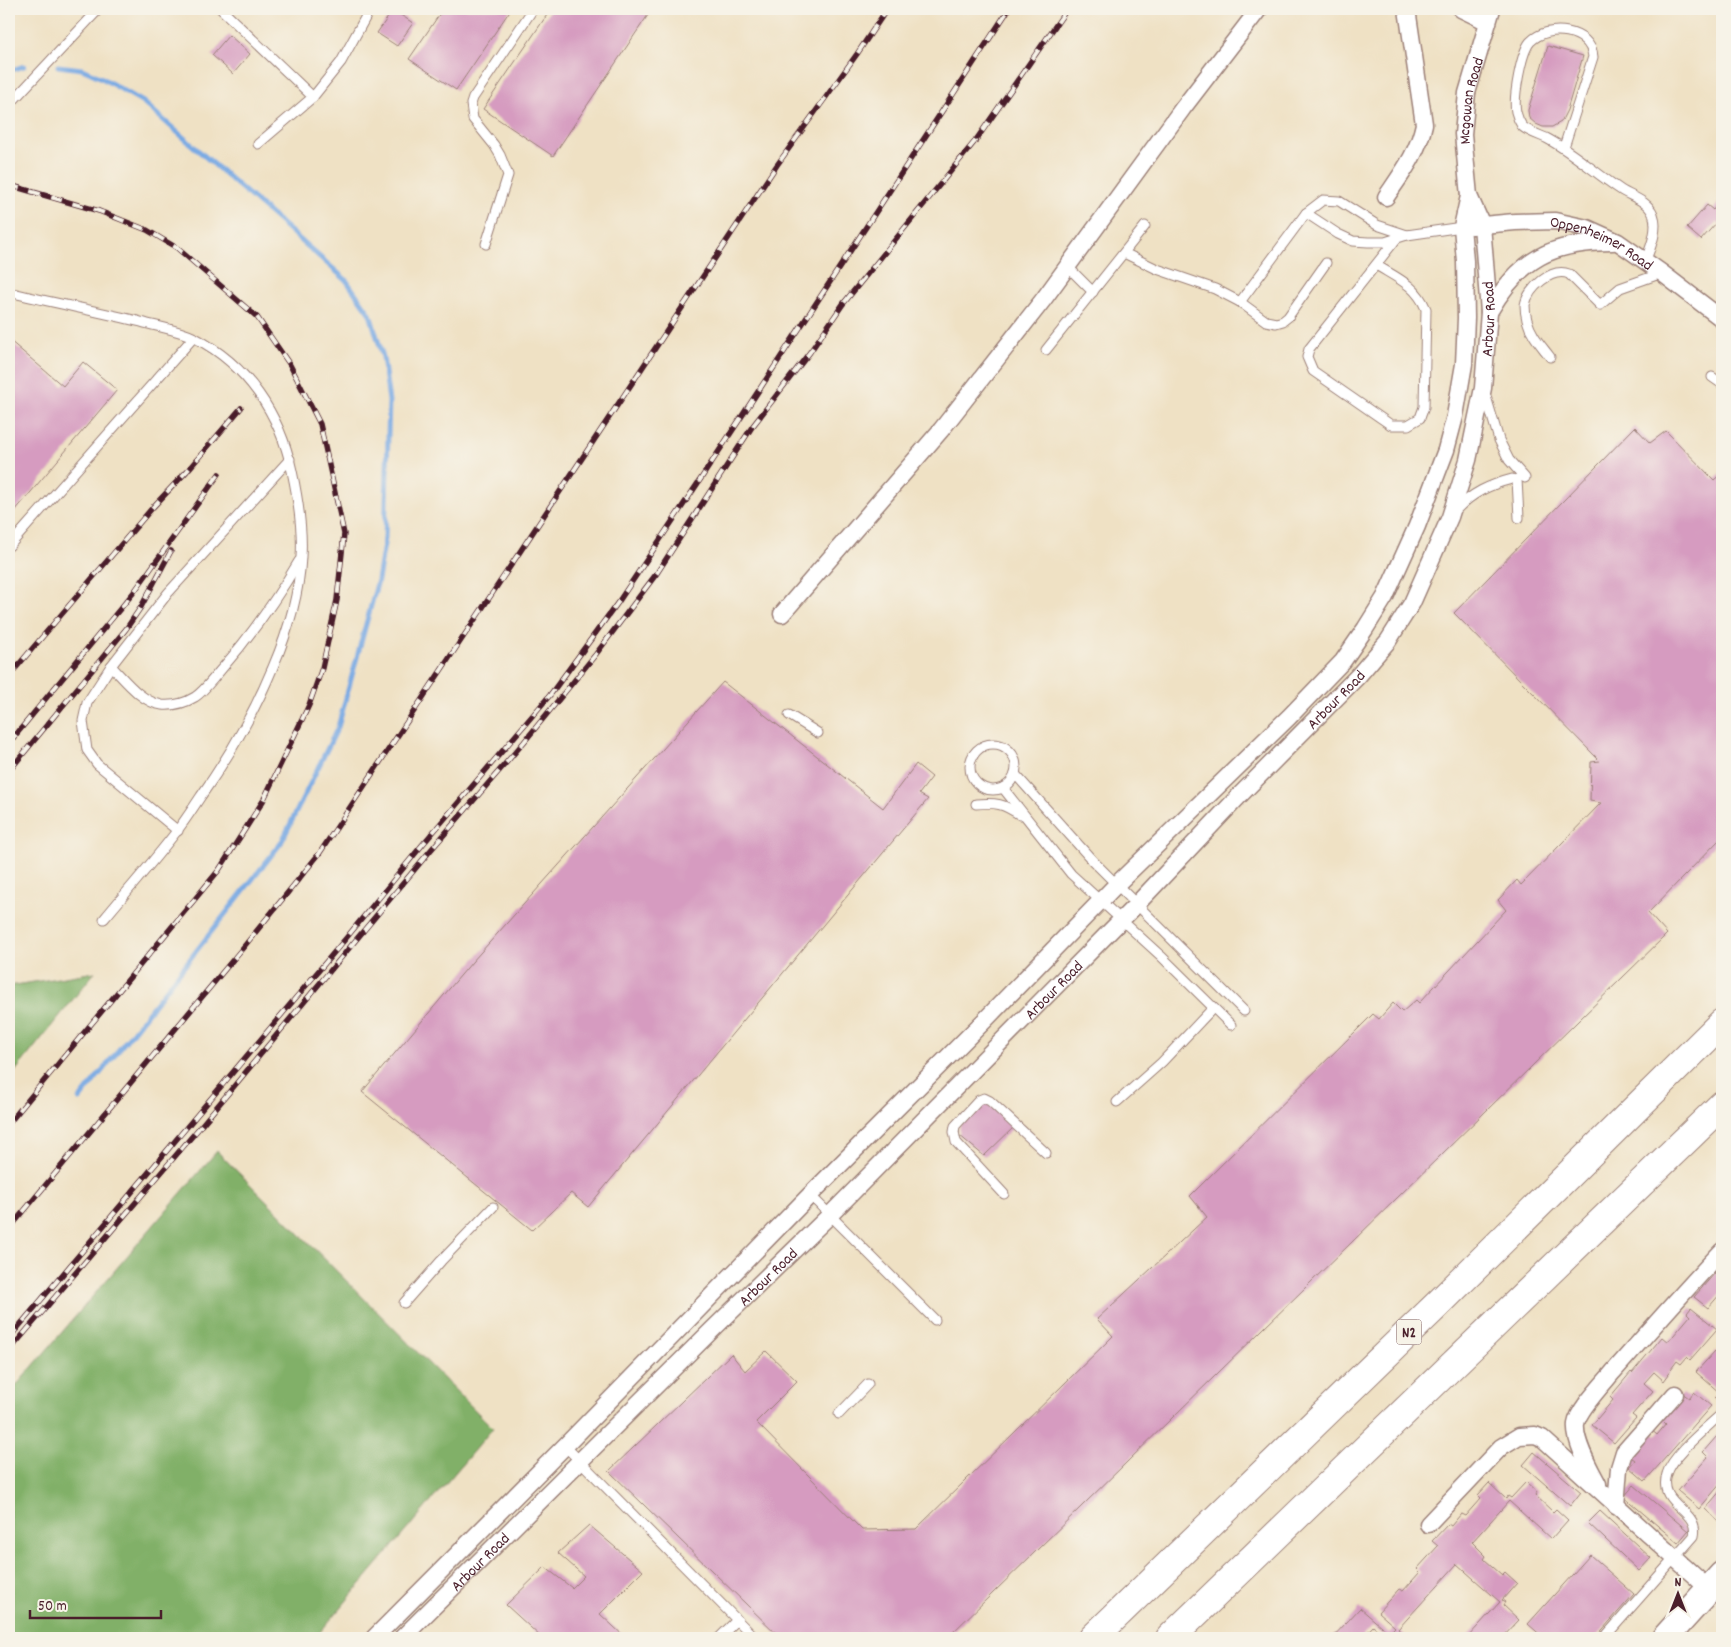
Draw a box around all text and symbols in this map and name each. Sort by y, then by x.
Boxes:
street label: Mcgowan Road [1454,55,1491,145]
street label: Oppenheimer Road [1550,212,1657,277]
street label: Arbour Road [1477,280,1503,358]
street label: Arbour Road [1302,666,1372,736]
street label: Arbour Road [1020,956,1089,1026]
street label: Arbour Road [734,1244,804,1313]
road number: N2 [1396,1320,1422,1344]
street label: Arbour Road [446,1528,516,1598]
north arrow [1654,1570,1704,1620]
text: N [1675,1573,1682,1593]
scale bar [30,1587,161,1619]
text: 50 m [38,1596,67,1618]

